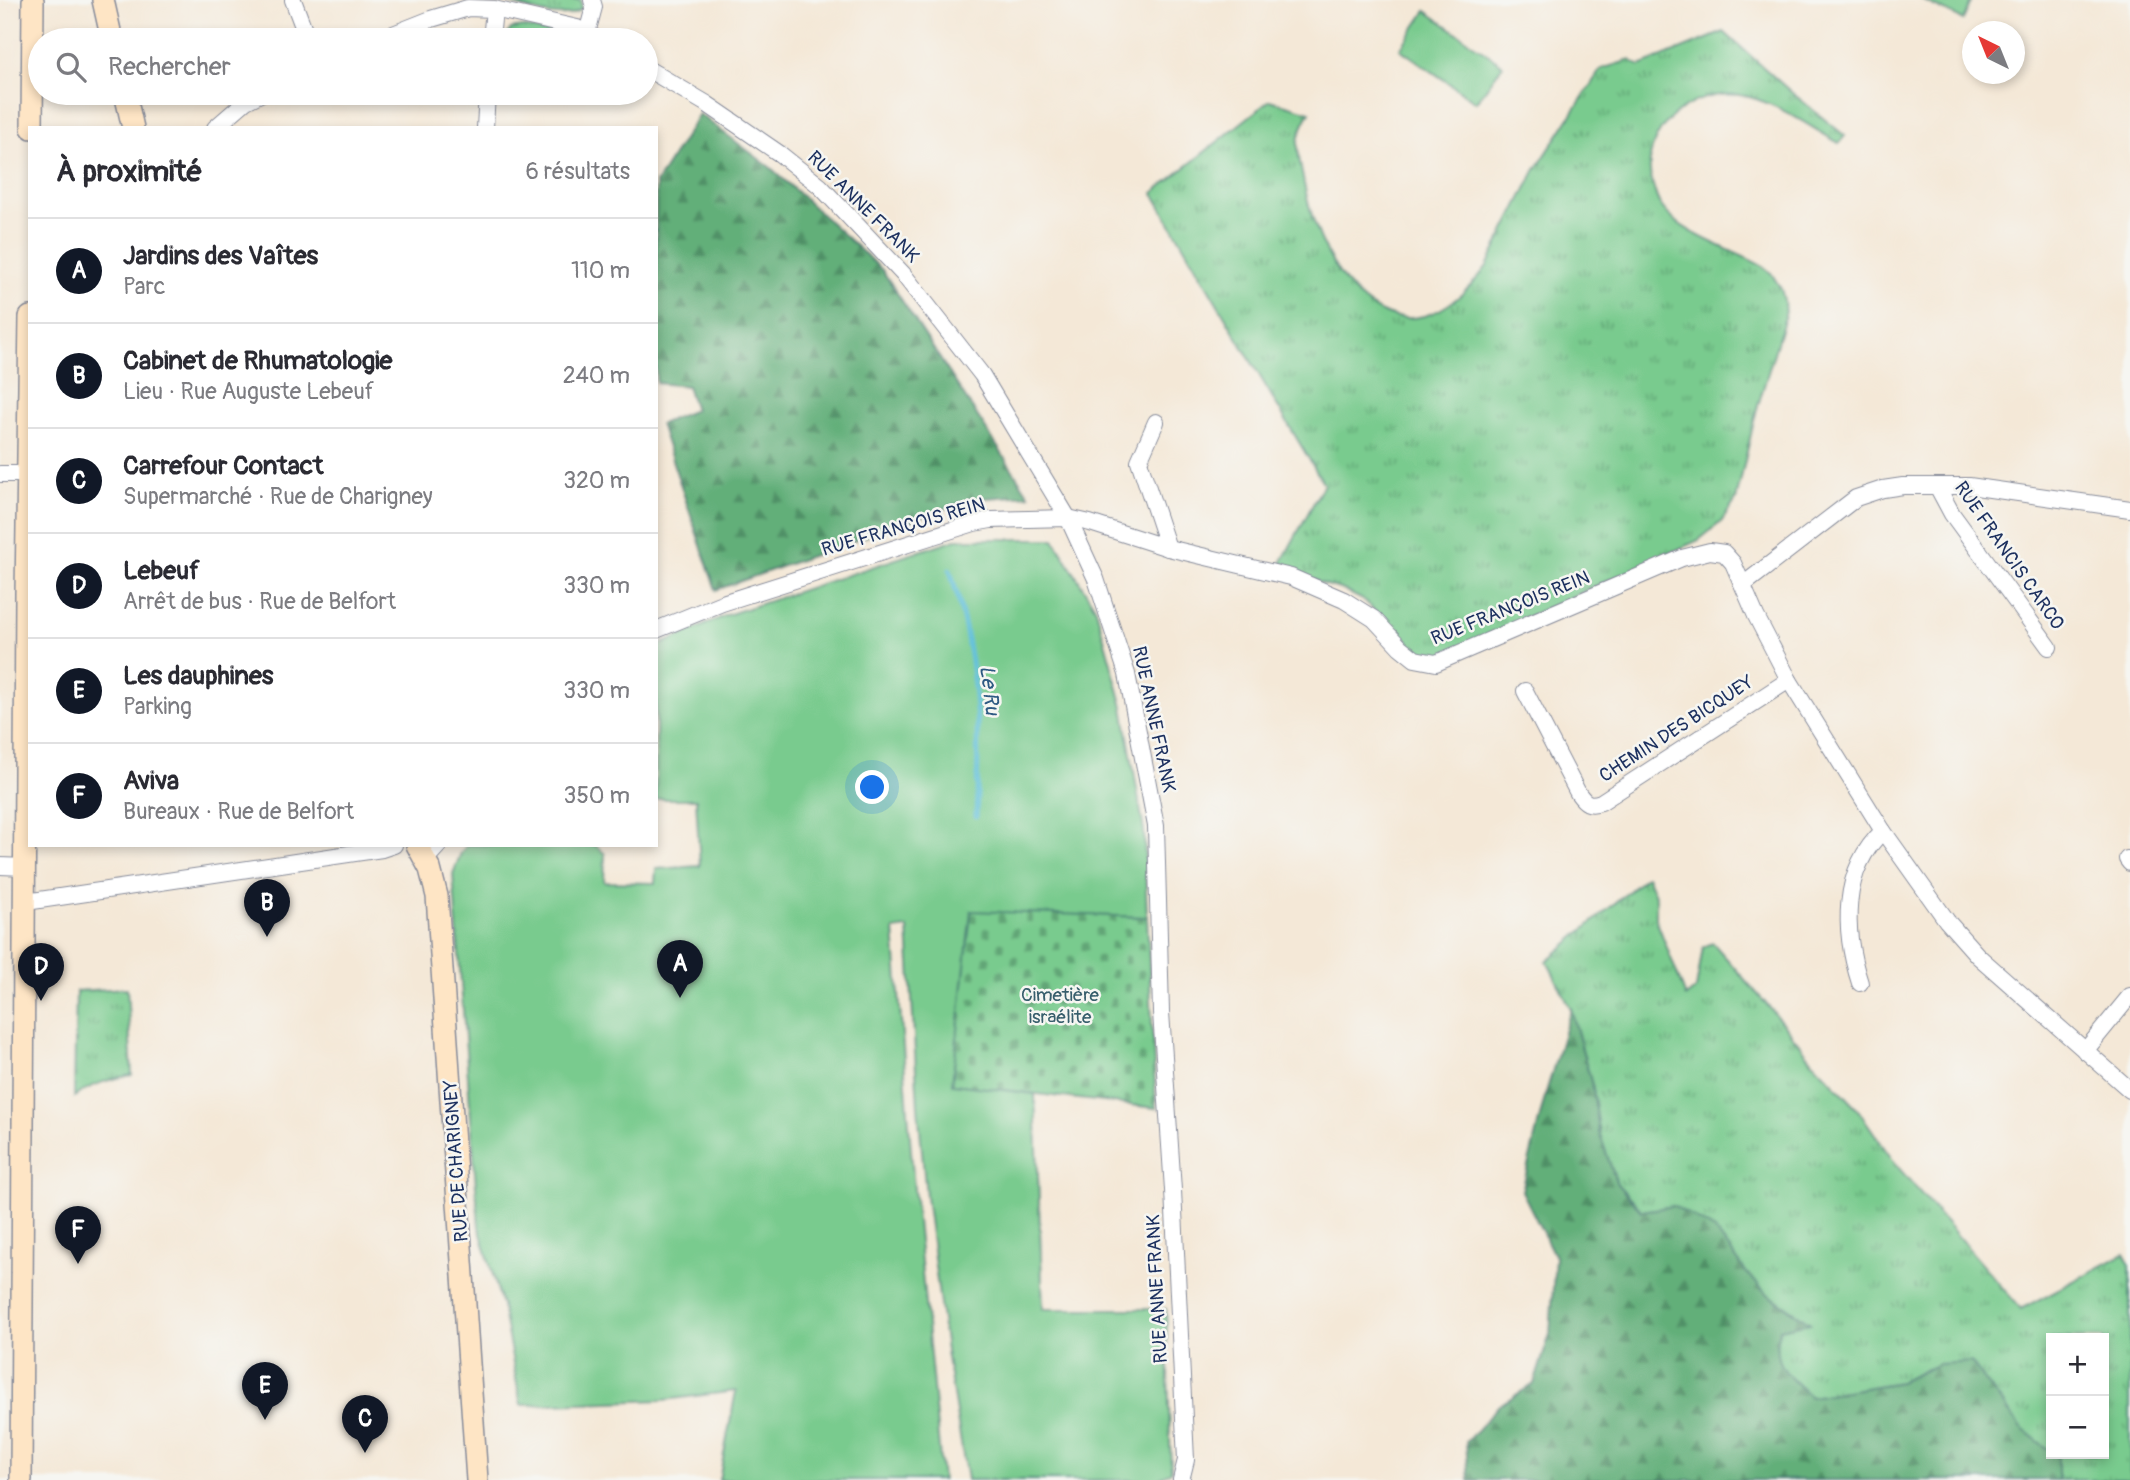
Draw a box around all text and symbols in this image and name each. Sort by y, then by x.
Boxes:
north arrow [1962,21,2025,84]
search box [28,28,658,105]
icon: search [52,48,90,86]
text: Rechercher [108,51,231,83]
street label: RUE ANNE FRANK [802,146,924,268]
text: À proximité [56,153,202,190]
text: 6 résultats [525,157,630,186]
text: Jardins des Vaîtes [123,240,318,272]
text: A [72,256,86,285]
text: 110 m [571,256,630,285]
text: Parc [123,272,165,301]
text: Cabinet de Rhumatologie [123,345,392,377]
text: B [72,361,86,390]
text: 240 m [563,361,630,390]
text: Lieu · Rue Auguste Lebeuf [123,377,374,406]
text: Carrefour Contact [123,450,323,482]
text: C [72,466,86,495]
text: 320 m [563,466,630,495]
street label: RUE FRANCIS CARCO [1949,477,2069,634]
text: Supermarché · Rue de Charigney [123,482,433,511]
street label: RUE FRANÇOIS REIN [819,492,988,562]
text: Lebeuf [123,555,200,587]
street label: RUE FRANÇOIS REIN [1428,565,1593,651]
text: D [72,571,86,600]
text: 330 m [563,571,630,600]
text: Arrêt de bus · Rue de Belfort [123,587,396,616]
street label: RUE ANNE FRANK [1127,644,1181,794]
text: Les dauphines [123,660,273,692]
water label: Le Ru [973,664,1006,718]
street label: CHEMIN DES BICQUEY [1595,670,1758,788]
text: E [73,676,85,705]
text: 330 m [563,676,630,705]
text: Parking [123,692,192,721]
text: Aviva [123,765,179,797]
your location [855,770,889,804]
text: F [72,781,86,810]
text: 350 m [564,781,630,810]
text: Bureaux · Rue de Belfort [123,797,354,826]
pin: B [244,879,290,937]
pin: A [657,940,703,998]
pin: D [18,943,64,1001]
park label: Cimetière israélite [1021,983,1100,1029]
street label: RUE DE CHARIGNEY [438,1079,474,1243]
pin: F [55,1206,101,1264]
street label: RUE ANNE FRANK [1141,1214,1173,1364]
map controls [2046,1333,2109,1459]
button: + [2046,1333,2109,1396]
pin: E [242,1362,288,1420]
pin: C [342,1395,388,1453]
button: − [2046,1396,2109,1459]

